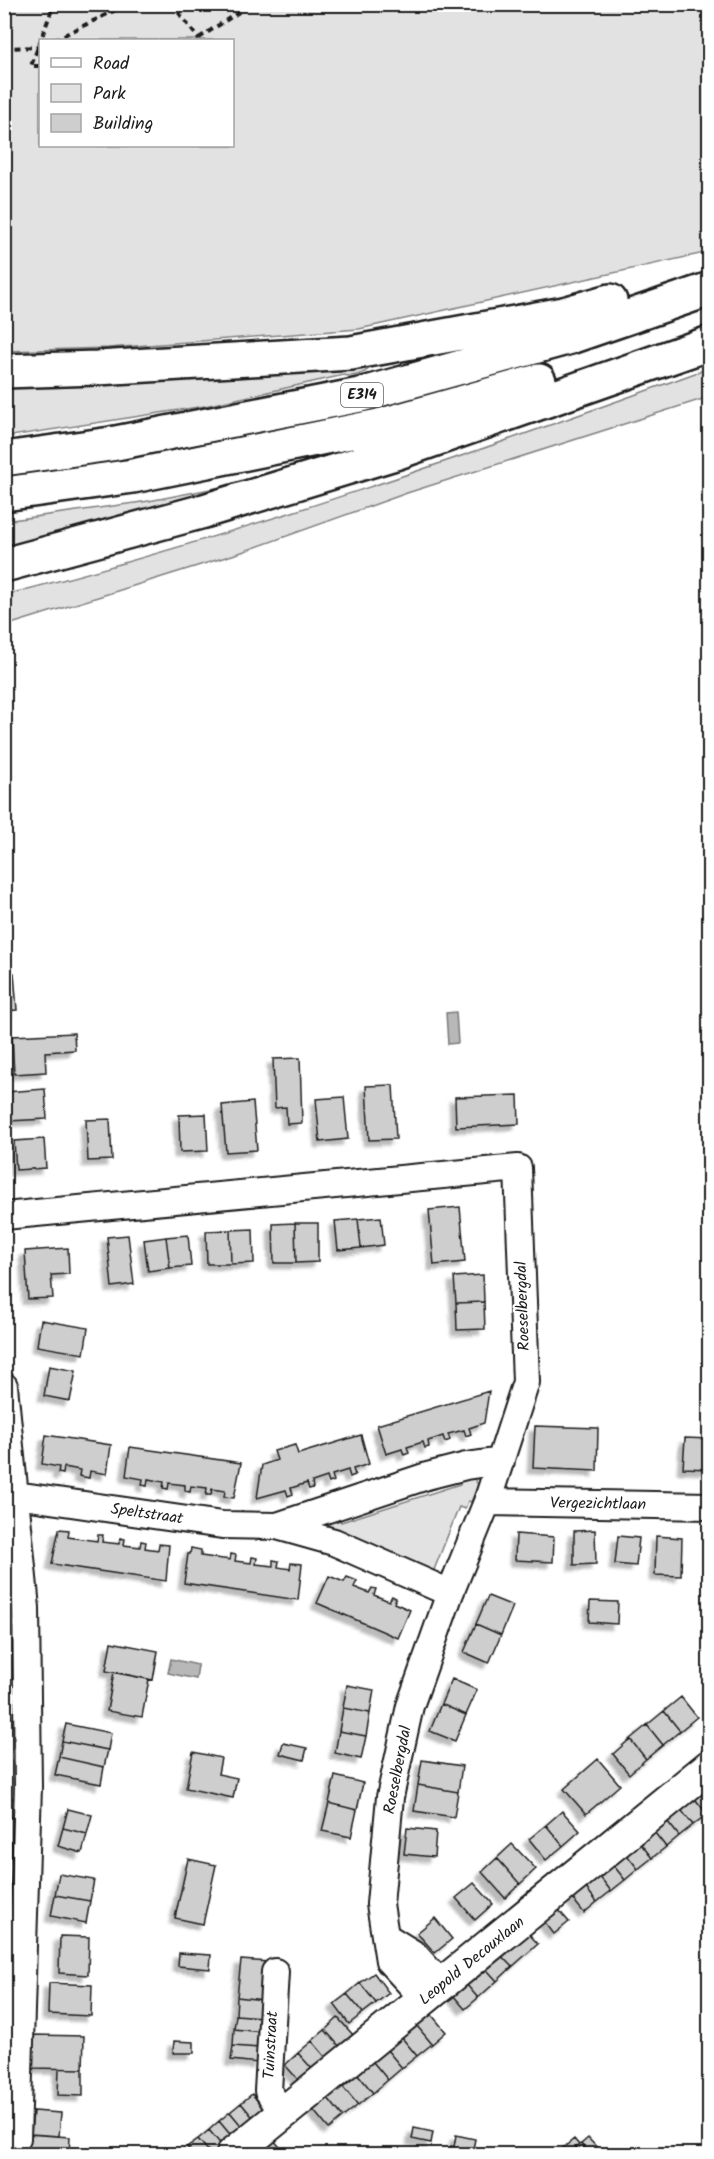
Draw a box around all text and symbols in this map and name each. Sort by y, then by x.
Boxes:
legend [39,39,234,147]
text: Road [93,50,130,79]
text: Park [93,80,126,109]
text: Building [93,110,153,139]
road number: E314 [341,383,383,407]
street label: Roeselbergdal [509,1261,537,1351]
street label: Vergezichtlaan [550,1491,646,1517]
street label: Speltstraat [109,1497,186,1532]
street label: Roeselbergdal [377,1724,419,1816]
street label: Leopold Decouxlaan [414,1910,530,2012]
street label: Tuinstraat [257,2010,285,2080]

